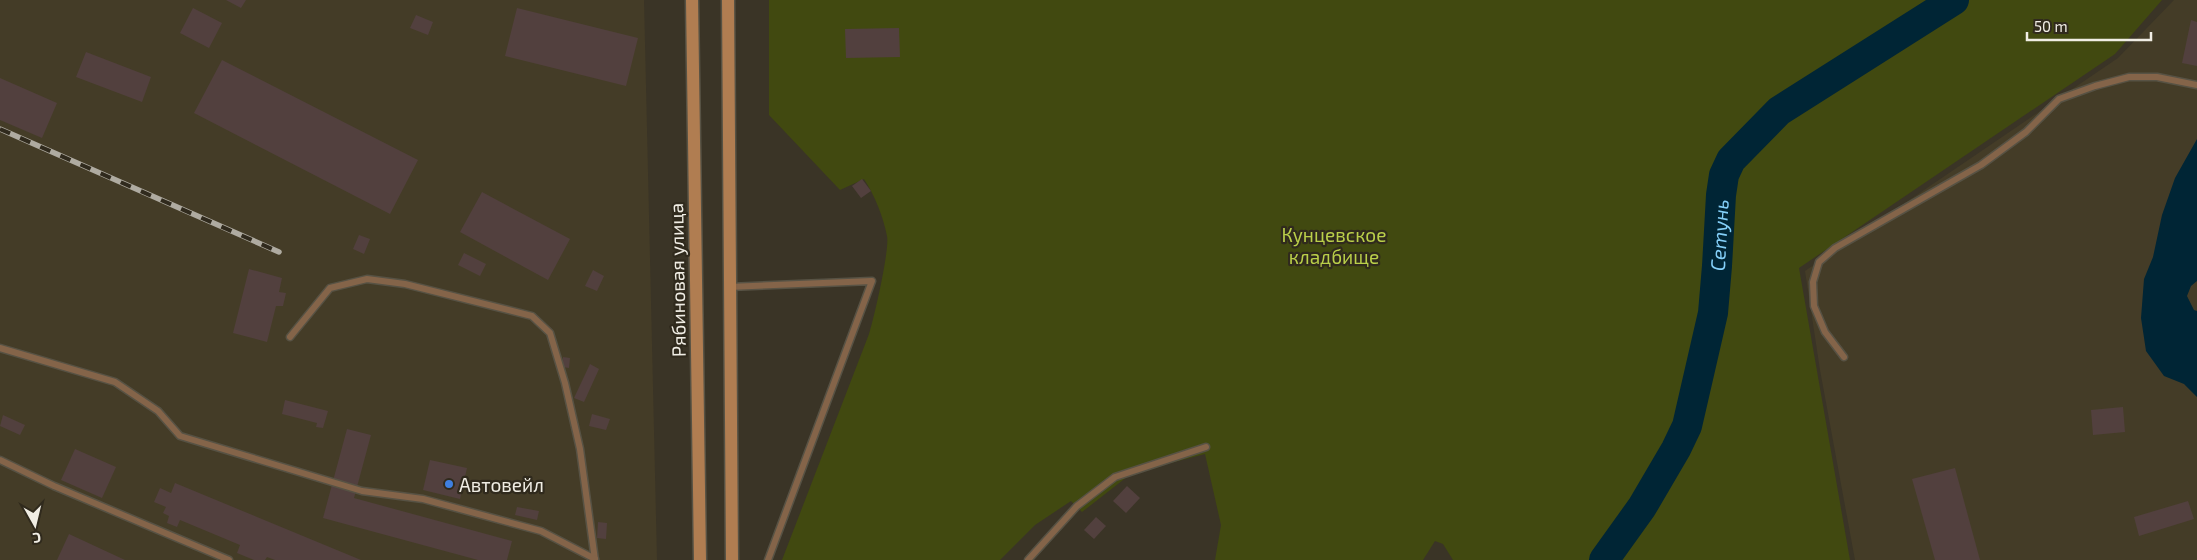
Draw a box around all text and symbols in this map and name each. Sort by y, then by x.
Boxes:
scale bar [2027,10,2151,42]
text: 50 m [2034,17,2068,35]
water label: Сетунь [1705,198,1733,272]
street label: Рябиновая улица [664,203,691,357]
park label: Кунцевское кладбище [1282,223,1386,268]
place label: Автовейл [459,473,544,496]
marker: Автовейл [443,478,455,490]
north arrow [10,500,60,550]
text: С [32,529,42,547]

